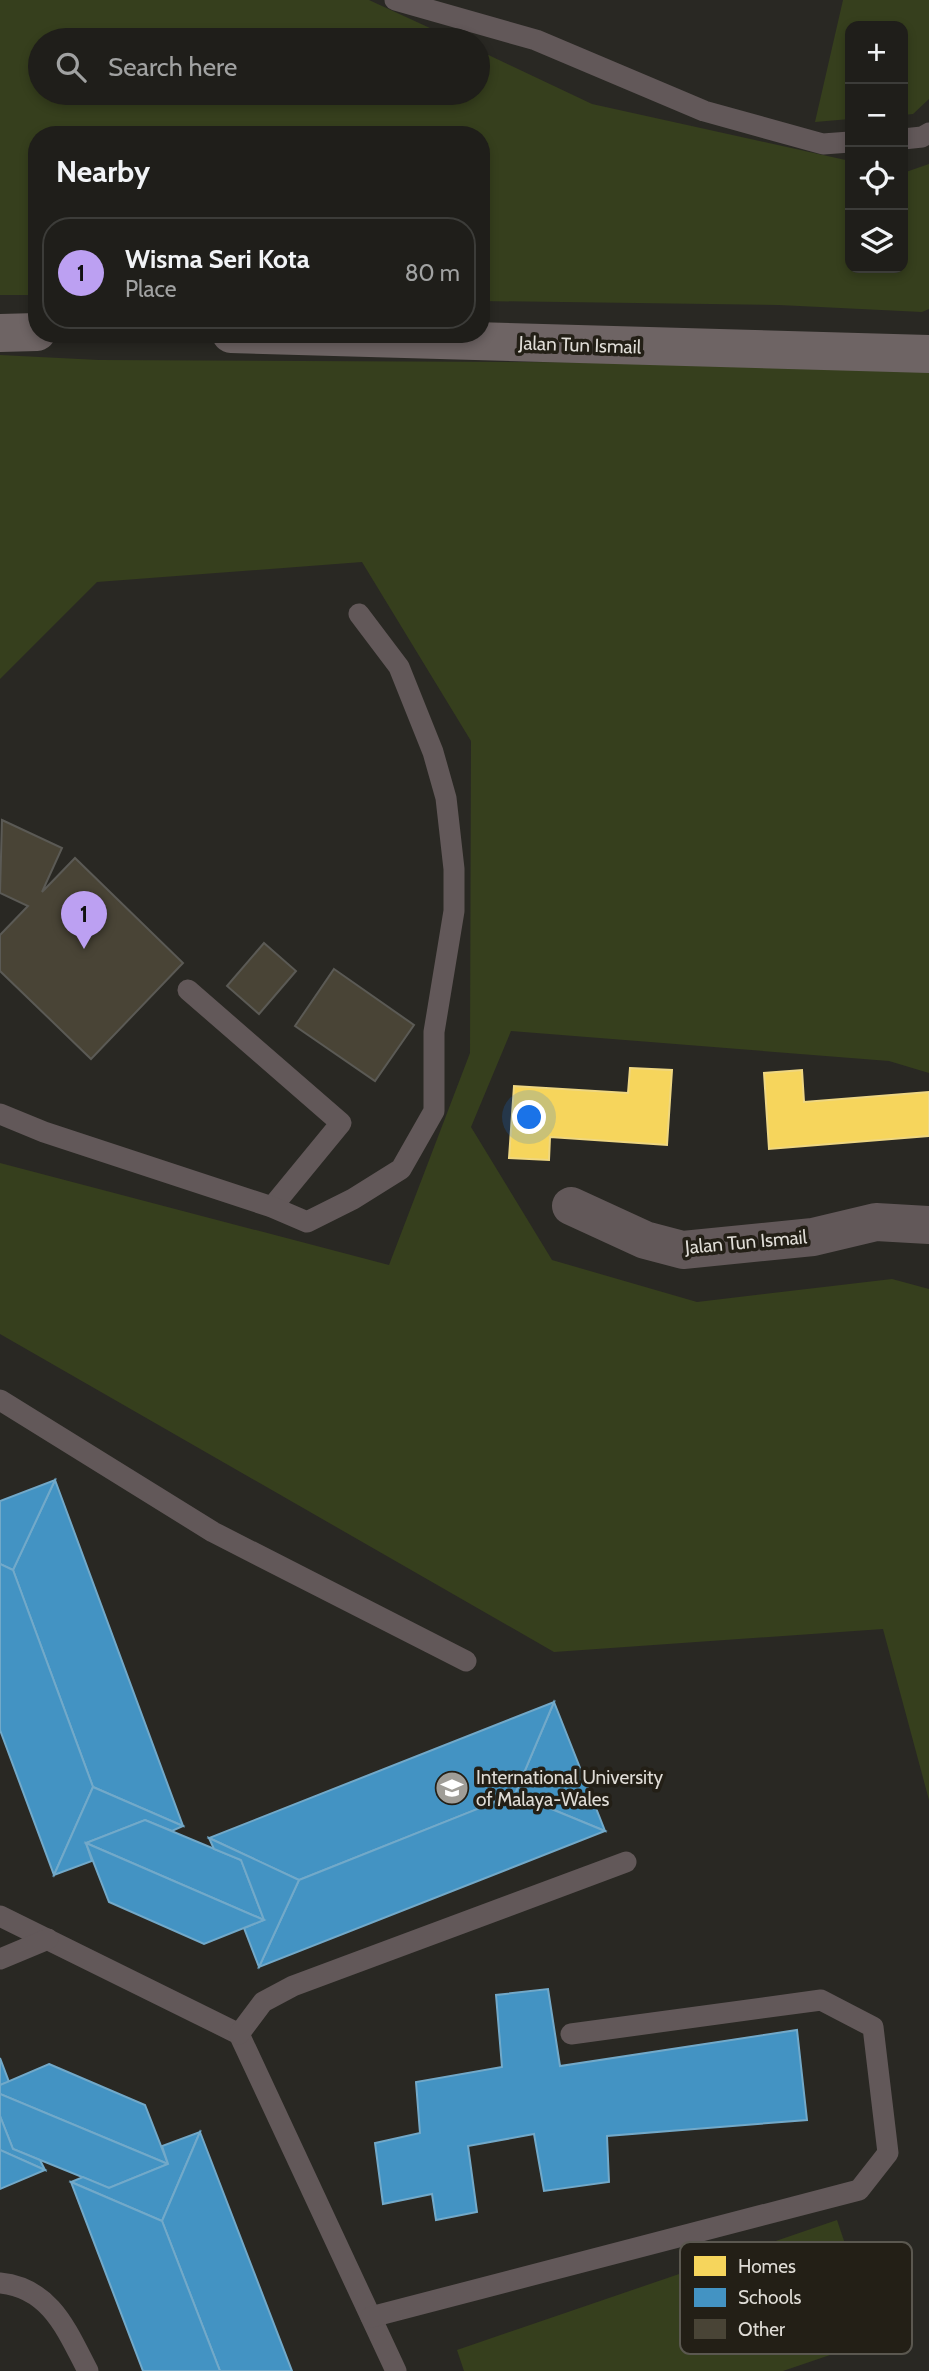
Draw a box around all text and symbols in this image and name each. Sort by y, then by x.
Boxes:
map controls [845,21,908,273]
button: + [845,21,908,84]
search box [28,28,490,105]
icon: search [52,48,90,86]
text: Search here [108,51,237,83]
button: − [845,84,908,147]
button: locate [845,147,908,210]
text: Nearby [56,153,150,190]
button: layers [845,210,908,273]
text: Wisma Seri Kota [125,243,310,275]
text: 1 [77,259,85,287]
text: 80 m [405,259,460,287]
text: Place [125,275,177,303]
street label: Jalan Tun Ismail [517,331,642,359]
pin: 1 [61,891,107,949]
your location [512,1100,546,1134]
street label: Jalan Tun Ismail [683,1225,808,1259]
place label: International University of Malaya-Wales [476,1766,663,1811]
school or university icon: International University of Malaya-Wales [433,1769,471,1807]
legend [680,2242,912,2354]
text: Homes [738,2255,796,2278]
text: Schools [738,2286,801,2309]
text: Other [738,2318,785,2341]

